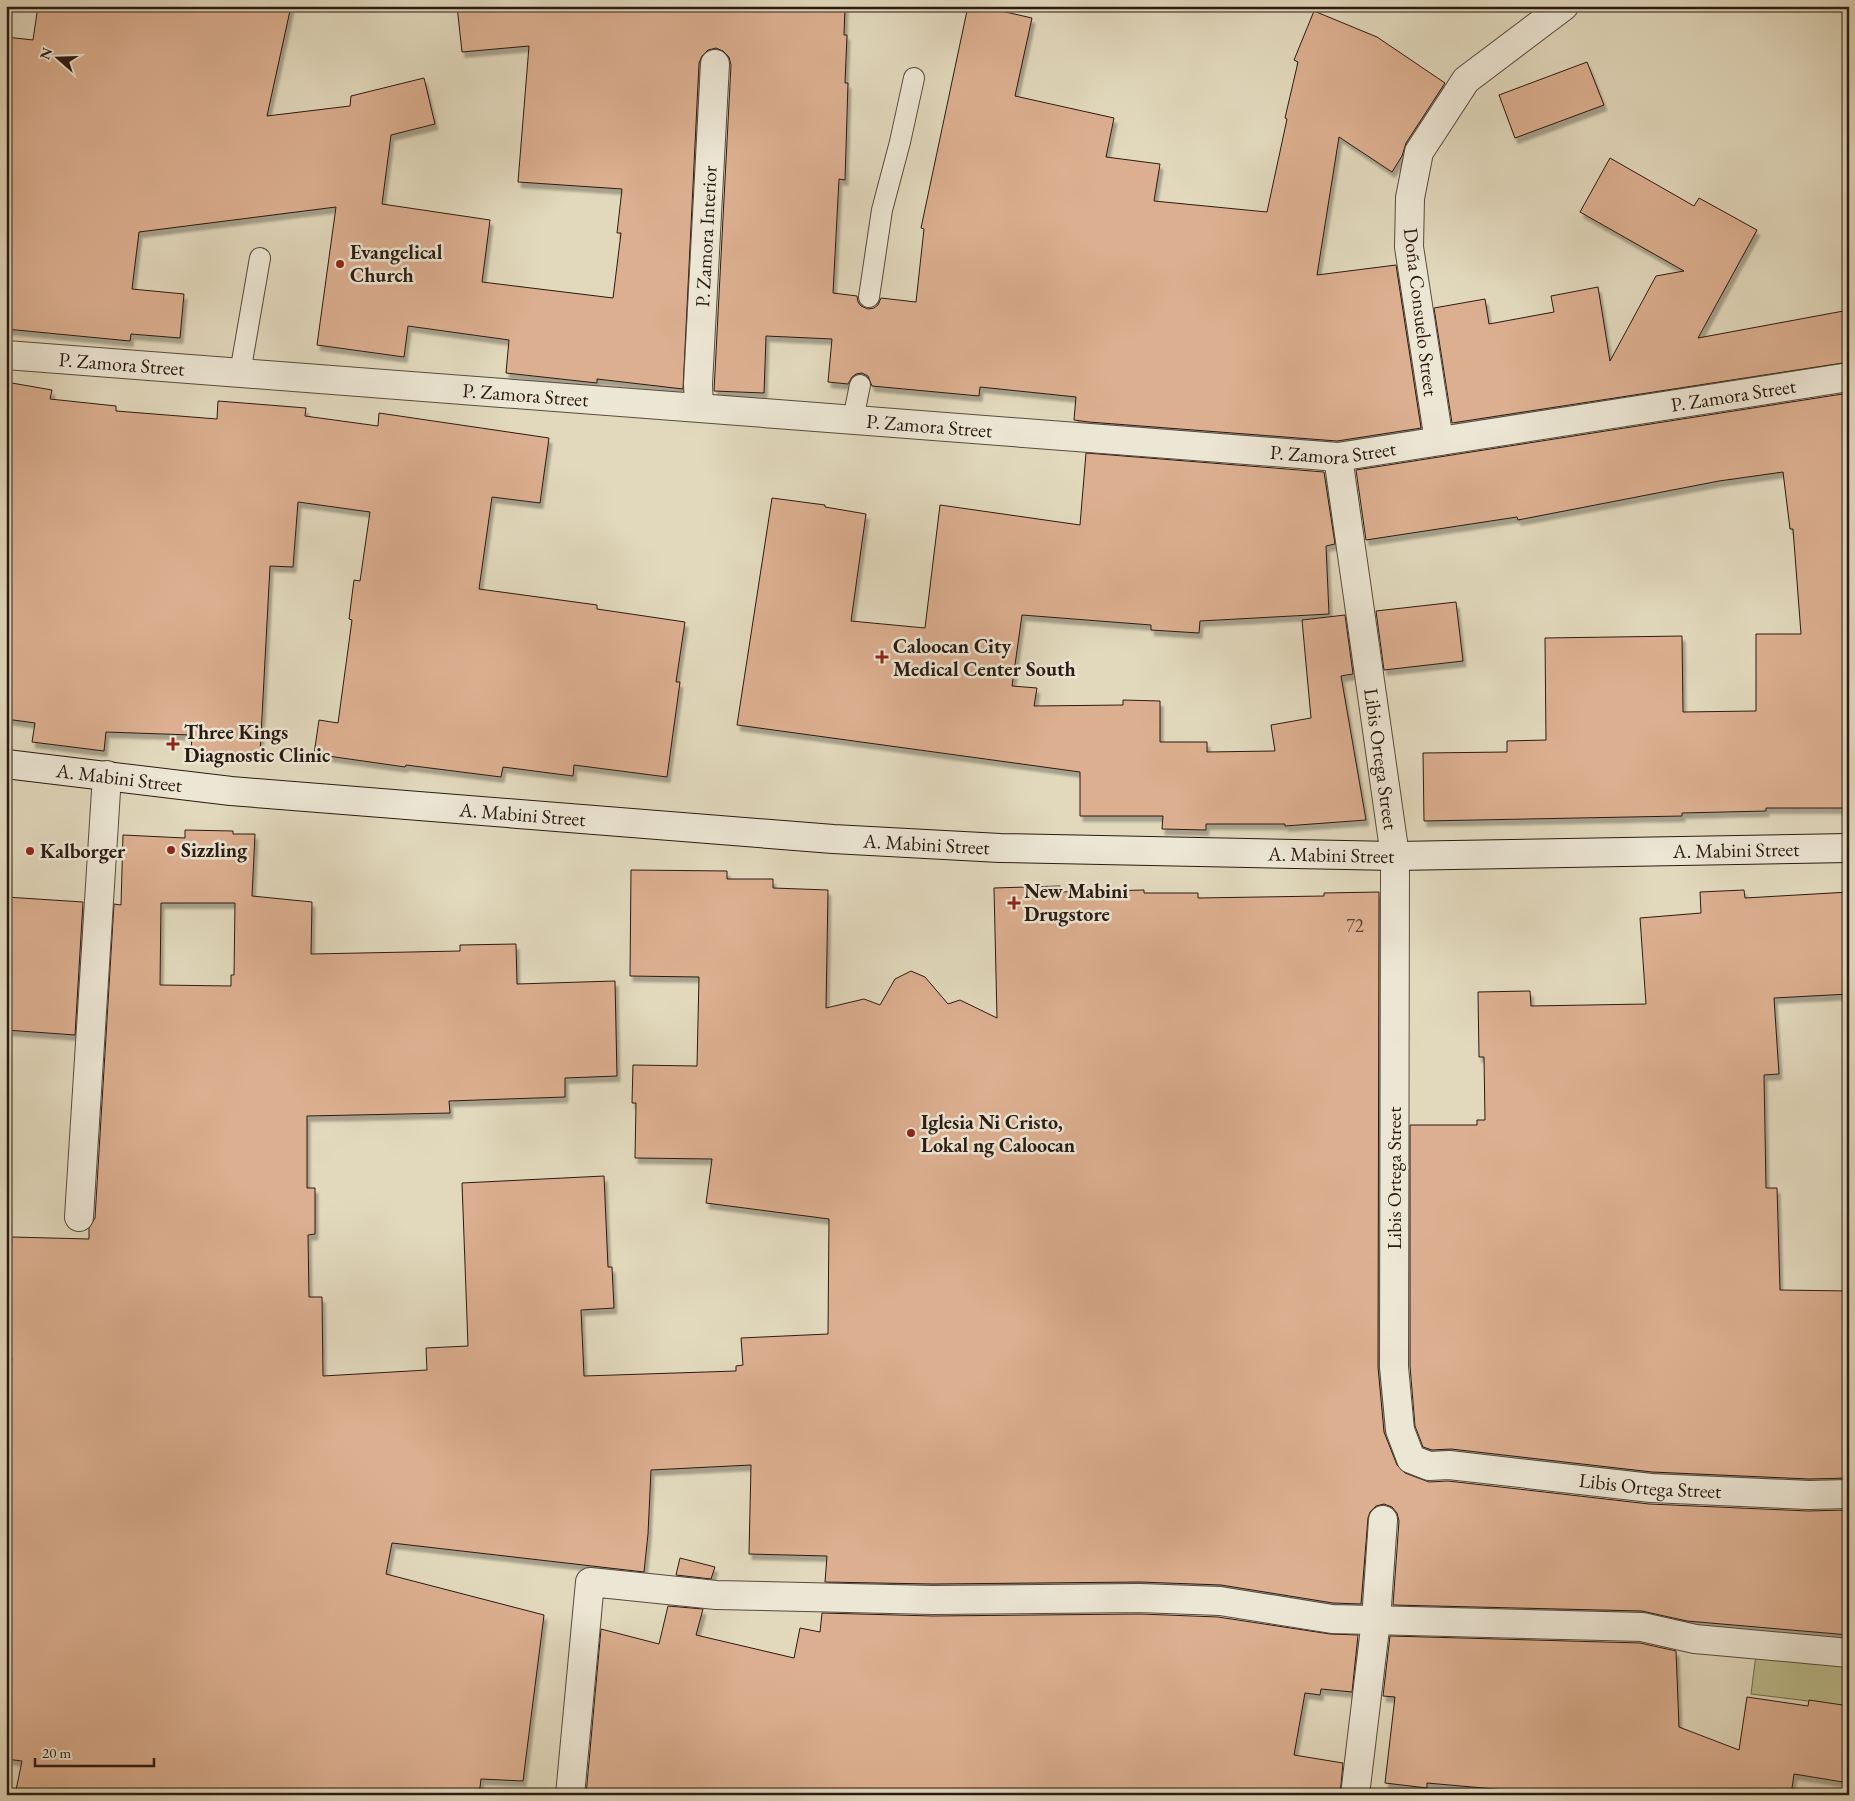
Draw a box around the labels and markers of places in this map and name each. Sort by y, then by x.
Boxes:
place label: Evangelical Church [350,239,443,288]
marker: Evangelical Church [334,258,346,270]
place label: Caloocan City Medical Center South [893,633,1076,682]
marker: Caloocan City Medical Center South [875,650,889,664]
place label: Three Kings Diagnostic Clinic [184,719,330,768]
marker: Three Kings Diagnostic Clinic [166,737,180,751]
place label: Sizzling [181,837,248,863]
place label: Kalborger [40,838,126,864]
marker: Sizzling [165,844,177,856]
marker: Kalborger [24,845,36,857]
place label: New Mabini Drugstore [1024,878,1128,927]
marker: New Mabini Drugstore [1008,897,1020,909]
place label: Iglesia Ni Cristo, Lokal ng Caloocan [921,1109,1075,1158]
marker: Iglesia Ni Cristo, Lokal ng Caloocan [905,1127,917,1139]

